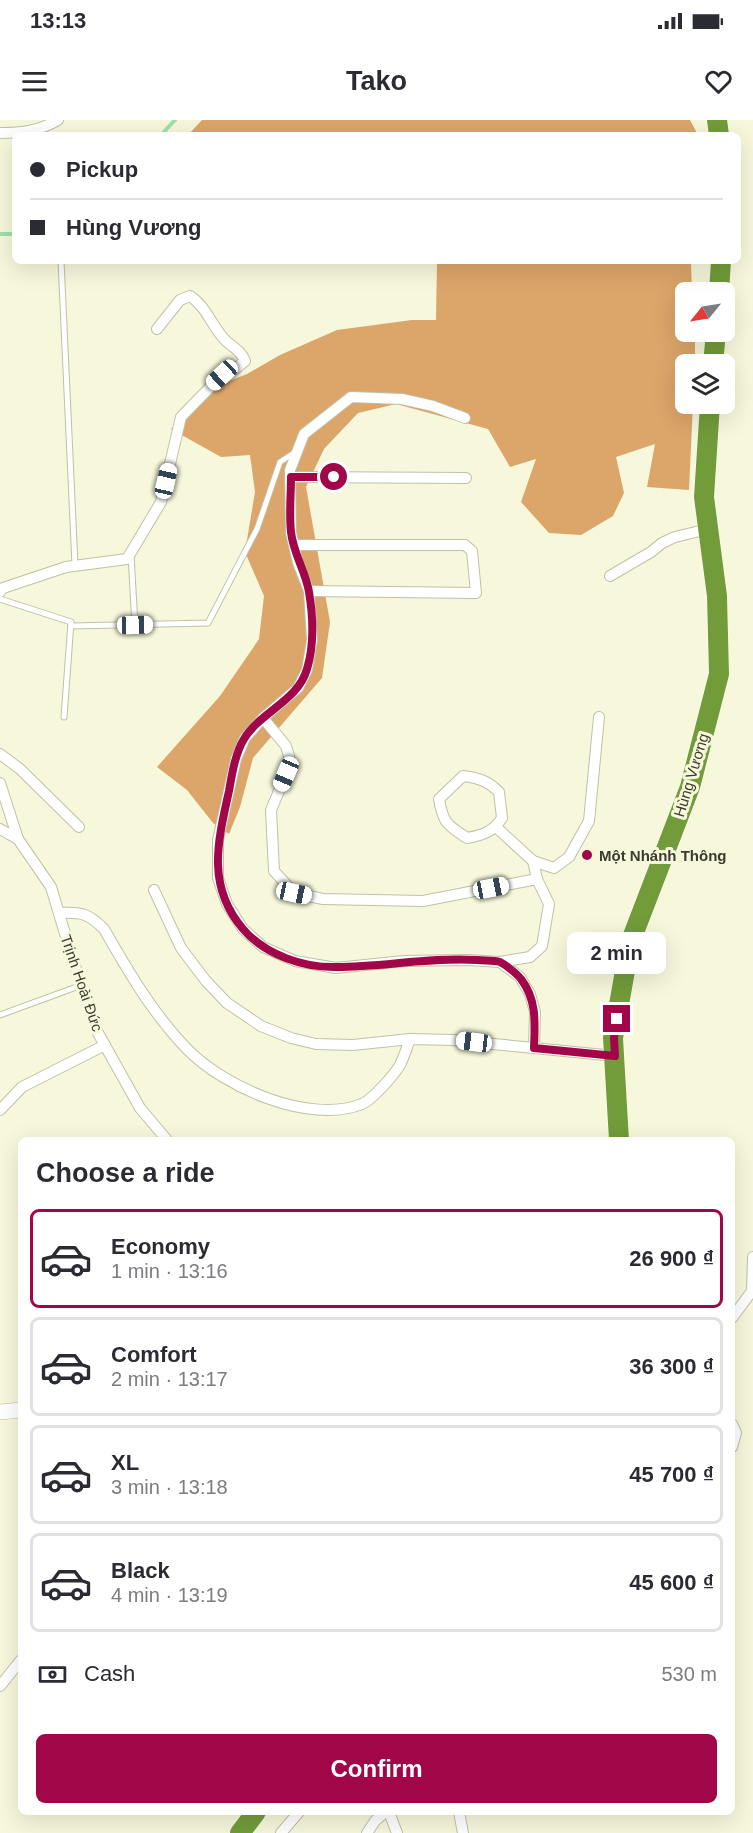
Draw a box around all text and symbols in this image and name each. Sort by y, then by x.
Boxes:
text: 13:13 [30,8,86,33]
icon: menu [18,65,51,98]
icon: heart [702,65,735,98]
text: Tako [346,66,407,96]
text: Pickup [66,157,138,182]
text: Hùng Vương [66,215,201,240]
north arrow [675,282,735,342]
map controls [675,282,735,414]
button: layers [675,354,735,414]
car [203,356,241,394]
car [153,461,179,501]
route start [320,463,347,490]
car [117,616,153,634]
street label: Hùng Vương [670,731,712,819]
car [271,754,301,794]
place label: Một Nhánh Thông [599,847,726,864]
marker: Một Nhánh Thông [580,848,594,862]
car [472,876,510,900]
car [275,880,313,906]
street label: Trịnh Hoài Đức [57,932,107,1034]
callout: 2 min [568,932,666,974]
text: 2 min [590,942,643,964]
route end [603,1005,630,1032]
car [455,1031,493,1053]
text: Choose a ride [36,1158,215,1188]
icon: car [39,1232,93,1286]
text: Economy [111,1234,210,1259]
text: 26 900 ₫ [629,1246,714,1271]
text: 1 min · 13:16 [111,1260,228,1282]
icon: car [39,1340,93,1394]
text: Comfort [111,1342,197,1367]
text: 36 300 ₫ [629,1354,714,1379]
text: 2 min · 13:17 [111,1368,228,1390]
icon: car [39,1448,93,1502]
text: XL [111,1450,139,1475]
text: 45 700 ₫ [629,1462,714,1487]
text: 3 min · 13:18 [111,1476,228,1498]
icon: car [39,1556,93,1610]
text: Black [111,1558,170,1583]
text: 45 600 ₫ [629,1570,714,1595]
text: 4 min · 13:19 [111,1584,228,1606]
icon: cash [36,1658,69,1691]
text: Cash [84,1661,135,1686]
text: 530 m [661,1663,717,1685]
button: Confirm [36,1734,717,1803]

